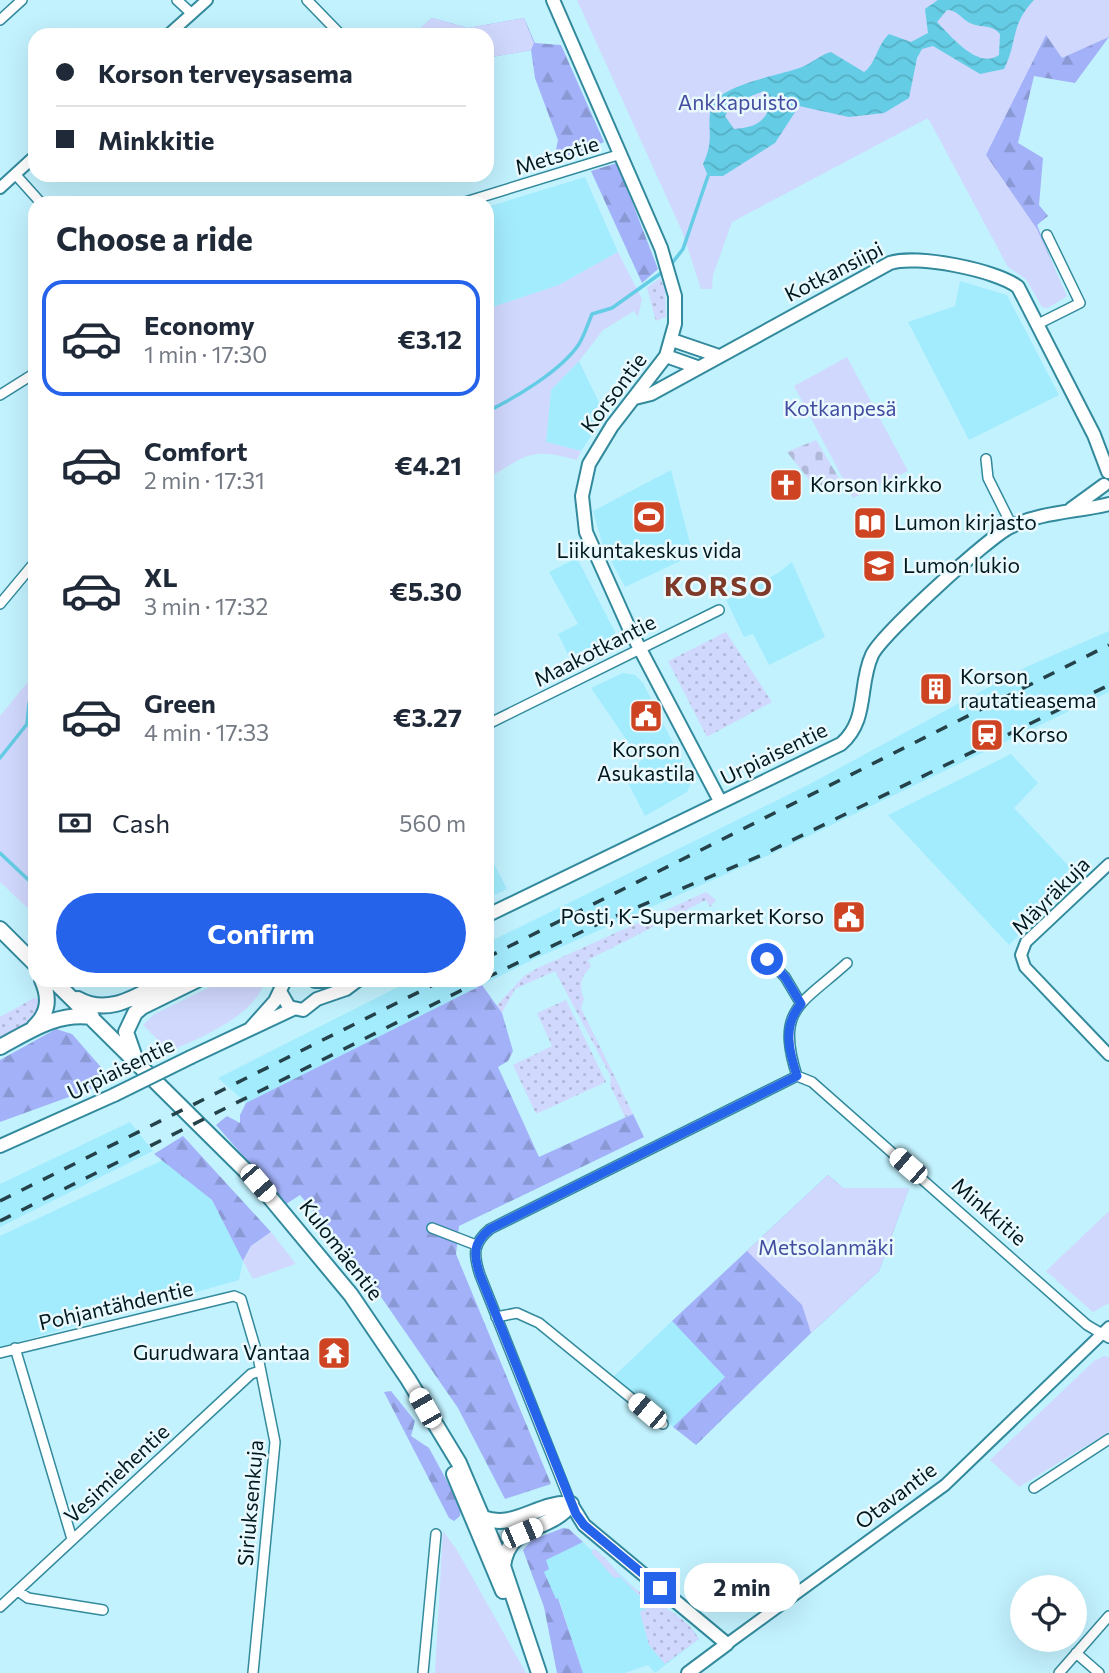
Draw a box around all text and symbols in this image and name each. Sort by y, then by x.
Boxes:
text: Korson terveysasema [98,57,353,88]
park label: Ankkapuisto [678,89,798,114]
text: Minkkitie [98,124,214,155]
street label: Metsotie [511,130,602,179]
text: Choose a ride [56,218,253,258]
street label: Kotkansiipi [780,235,887,306]
icon: car [60,307,123,370]
text: Economy [144,309,255,340]
text: €3.12 [397,323,462,354]
text: 1 min · 17:30 [144,340,267,368]
street label: Korsontie [575,347,651,437]
park label: Kotkanpesä [784,395,896,420]
icon: car [60,433,123,496]
text: Comfort [144,435,247,466]
text: €4.21 [394,449,462,480]
text: 2 min · 17:31 [144,466,265,494]
church icon: Korson kirkko [767,466,805,504]
place label: Korson kirkko [810,471,942,496]
sports icon: Liikuntakeskus vida [630,498,668,536]
library icon: Lumon kirjasto [851,504,889,542]
place label: Lumon kirjasto [894,509,1037,534]
place label: Liikuntakeskus vida [556,537,742,562]
school or university icon: Lumon lukio [860,547,898,585]
place label: Lumon lukio [903,552,1020,577]
icon: car [60,559,123,622]
text: XL [144,561,178,592]
district label: KORSO [664,568,774,602]
text: €5.30 [390,575,462,606]
text: 3 min · 17:32 [144,592,268,620]
street label: Maakotkantie [529,608,659,691]
place label: Korson rautatieasema [960,663,1097,712]
building icon: Korson rautatieasema [917,670,955,708]
icon: car [60,685,123,748]
text: Green [144,687,216,718]
public building icon: Korson Asukastila [627,697,665,735]
text: €3.27 [393,701,462,732]
street label: Urpiaisentie [716,716,831,789]
station icon: Korso [968,716,1006,754]
text: 4 min · 17:33 [144,718,269,746]
place label: Korso [1012,721,1068,746]
place label: Korson Asukastila [597,736,695,785]
icon: cash [56,804,94,842]
text: Cash [112,807,170,838]
text: 560 m [399,809,466,837]
street label: Mäyräkuja [1006,851,1094,939]
button: Confirm [56,893,466,973]
public building icon: Posti, K-Supermarket Korso [830,898,868,936]
place label: Posti, K-Supermarket Korso [561,903,824,928]
route start [751,943,783,975]
street label: Urpiaisentie [63,1031,178,1104]
car [886,1144,931,1188]
car [237,1160,280,1206]
street label: Minkkitie [948,1172,1032,1250]
street label: Kulomäentie [295,1194,389,1304]
park label: Metsolanmäki [758,1234,894,1259]
street label: Pohjantähdentie [36,1275,195,1334]
temple icon: Gurudwara Vantaa [315,1334,353,1372]
place label: Gurudwara Vantaa [133,1339,310,1364]
car [406,1385,445,1431]
car [625,1389,670,1433]
street label: Vesimiehentie [58,1418,174,1528]
street label: Siriuksenkuja [232,1439,267,1567]
street label: Otavantie [850,1456,941,1533]
car [499,1515,546,1551]
callout: 2 min [684,1564,800,1612]
route end [644,1572,676,1604]
text: 2 min [713,1573,771,1601]
map controls [1010,1575,1087,1652]
button: locate [1010,1575,1087,1652]

